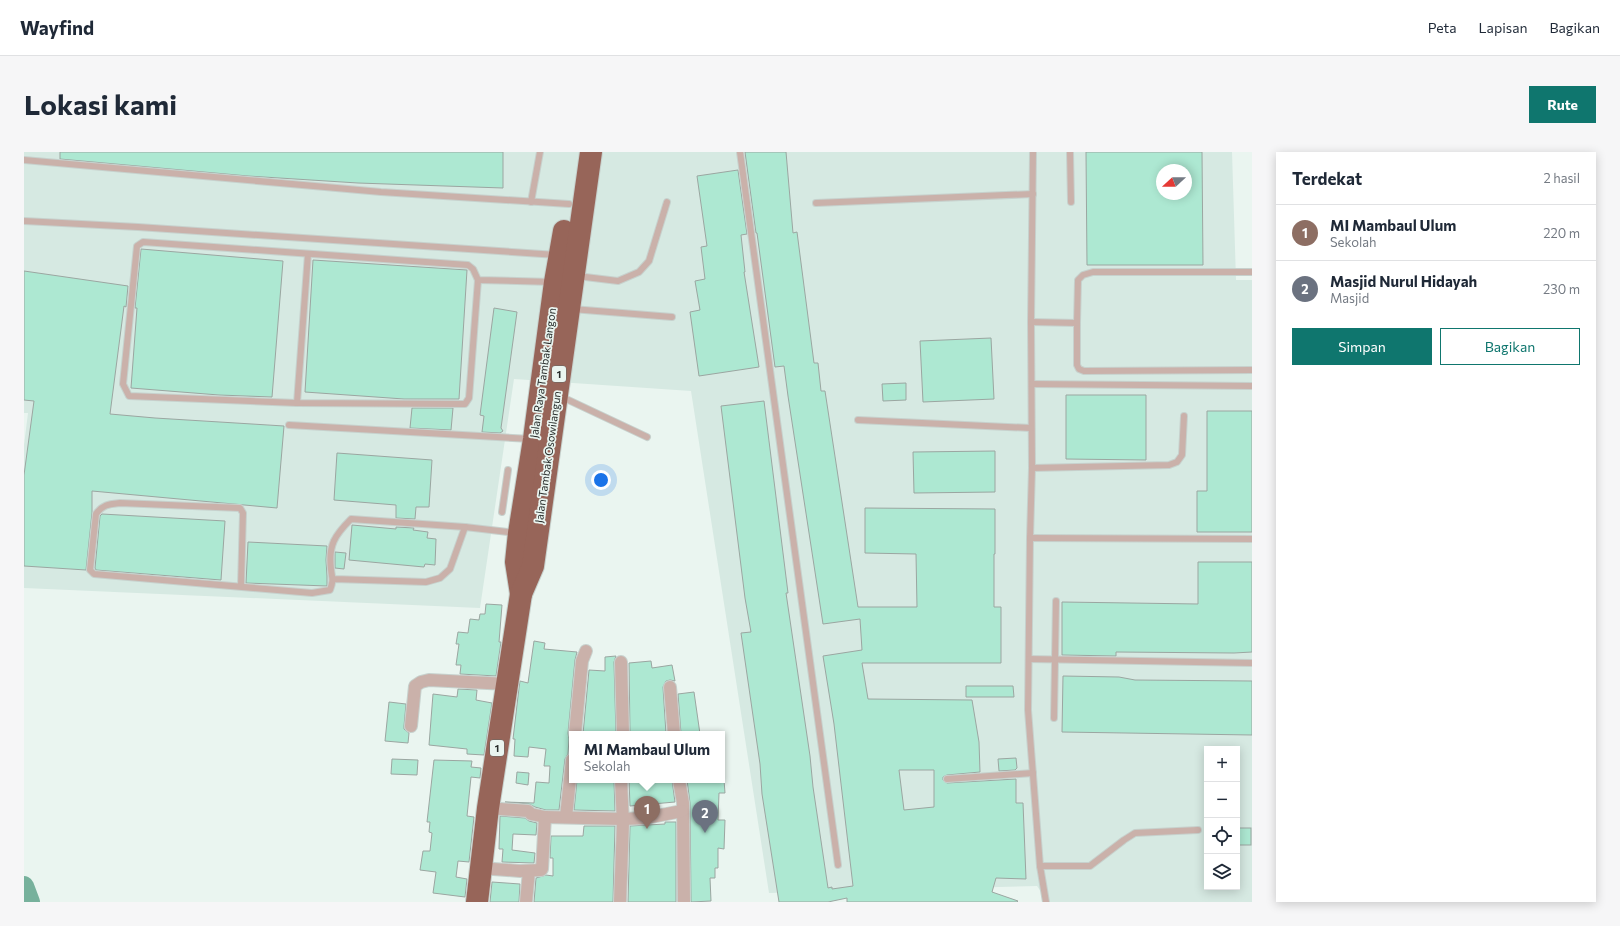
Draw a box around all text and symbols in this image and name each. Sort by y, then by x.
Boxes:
text: Wayfind [20,16,94,39]
text: Peta [1428,19,1457,36]
text: Lapisan [1479,19,1528,36]
text: Bagikan [1550,19,1600,36]
button: Rute [1529,86,1596,123]
text: Lokasi kami [24,87,177,121]
north arrow [1156,164,1192,200]
text: Terdekat [1292,168,1362,189]
text: 2 hasil [1543,170,1580,186]
text: MI Mambaul Ulum [1330,216,1456,234]
text: 1 [1302,225,1308,241]
text: 220 m [1543,225,1580,241]
text: Sekolah [1330,234,1377,250]
text: Masjid Nurul Hidayah [1330,272,1477,290]
text: 2 [1301,281,1309,297]
text: 230 m [1543,281,1580,297]
text: Masjid [1330,290,1369,306]
street label: Jalan Raya Tambak Langon [527,307,559,439]
button: Simpan [1292,328,1432,365]
button: Bagikan [1440,328,1580,365]
road number: 1 [552,366,566,382]
street label: Jalan Tambak Osowilangun [532,390,564,524]
your location [591,470,611,490]
popup [569,731,725,783]
road number: 1 [490,740,504,756]
text: MI Mambaul Ulum [584,740,710,758]
map controls [1204,746,1240,890]
button: + [1204,746,1240,782]
text: Sekolah [584,758,630,774]
button: − [1204,782,1240,818]
pin: 1 [634,796,660,829]
pin: 2 [692,800,718,833]
button: locate [1204,818,1240,854]
button: layers [1204,854,1240,890]

